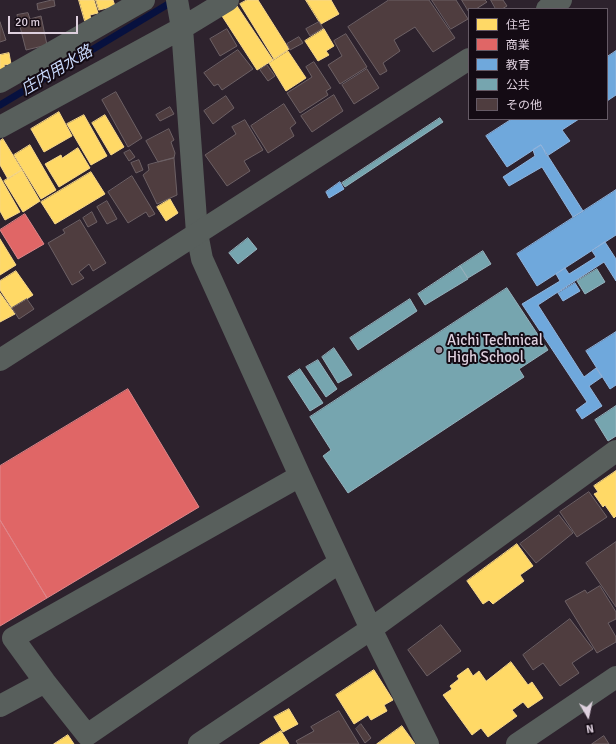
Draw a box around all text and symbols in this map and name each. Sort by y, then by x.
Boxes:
scale bar [10,8,80,34]
legend [468,8,608,120]
text: 20 m [15,15,40,30]
text: 住宅 [506,18,530,33]
text: 商業 [506,38,530,53]
water label: 庄内用水路 [18,42,96,100]
text: 教育 [506,58,530,73]
text: 公共 [506,78,530,93]
text: その他 [506,98,542,113]
place label: Aichi Technical High School [447,332,543,367]
marker: Aichi Technical High School [434,345,444,355]
north arrow [568,696,608,736]
text: N [585,721,595,735]

